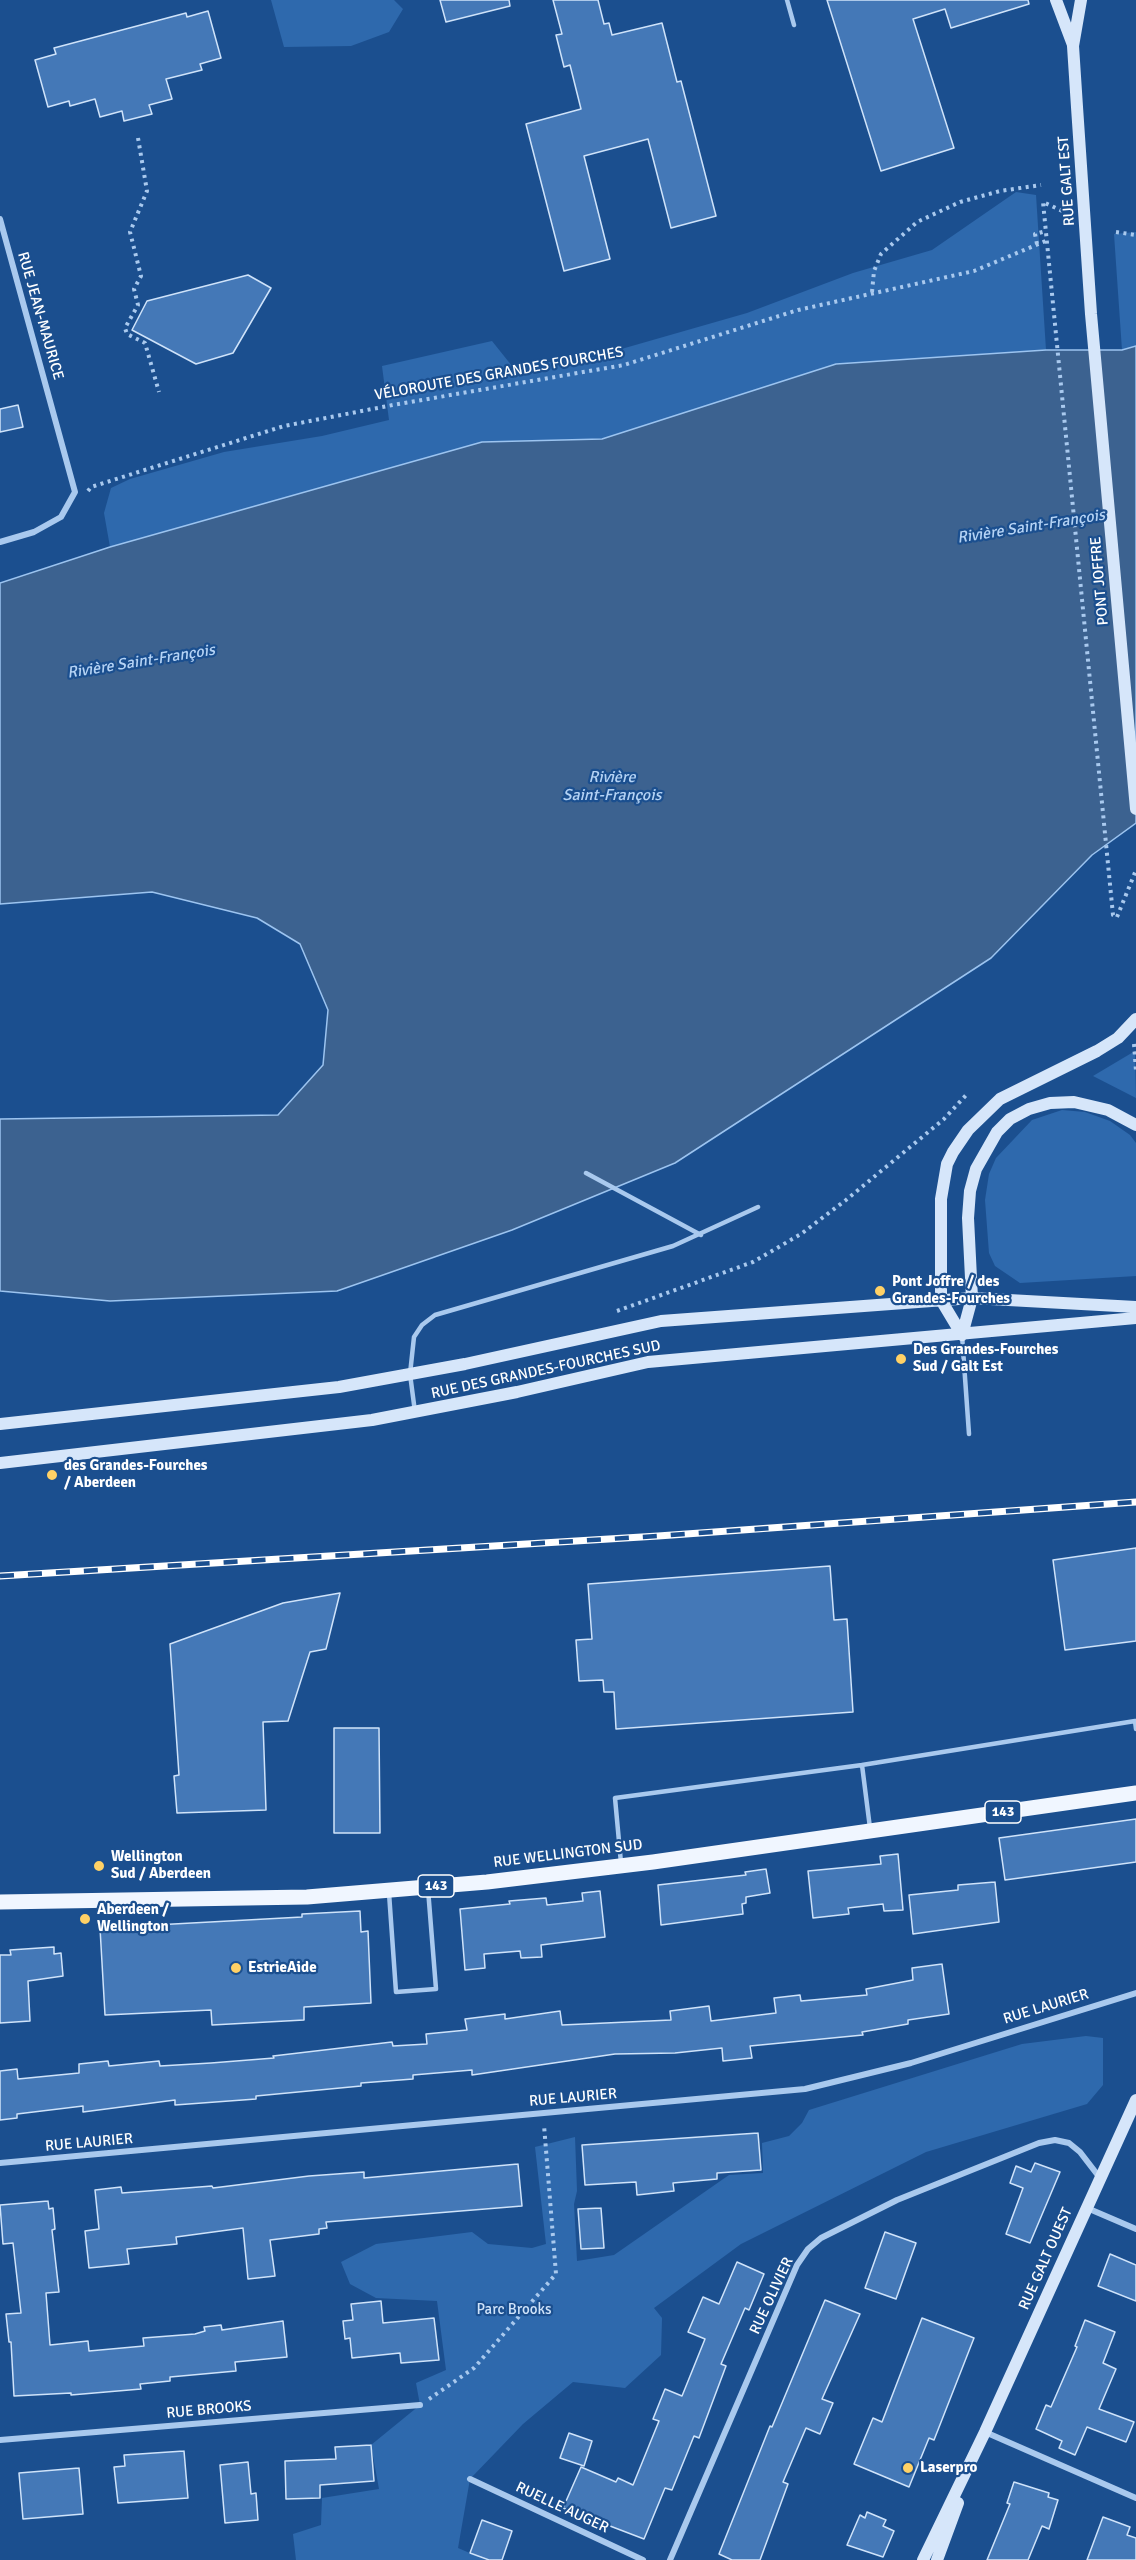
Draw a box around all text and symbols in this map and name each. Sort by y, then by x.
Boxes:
street label: RUE GALT EST [1055,135,1079,227]
street label: RUE JEAN-MAURICE [13,250,67,382]
street label: VÉLOROUTE DES GRANDES FOURCHES [373,343,625,405]
water label: Rivière Saint-François [956,506,1106,548]
street label: PONT JOFFRE [1087,536,1113,626]
water label: Rivière Saint-François [66,641,216,683]
water label: Rivière Saint-François [563,768,661,806]
place label: Pont Joffre / des Grandes-Fourches [892,1273,1010,1308]
marker: Pont Joffre / des Grandes-Fourches [873,1284,887,1298]
street label: RUE DES GRANDES-FOURCHES SUD [430,1337,662,1403]
place label: Des Grandes-Fourches Sud / Galt Est [913,1341,1058,1376]
marker: Des Grandes-Fourches Sud / Galt Est [894,1352,908,1366]
place label: des Grandes-Fourches / Aberdeen [64,1457,207,1492]
marker: des Grandes-Fourches / Aberdeen [45,1468,59,1482]
road number: 143 [985,1801,1021,1823]
street label: RUE WELLINGTON SUD [493,1836,643,1872]
place label: Wellington Sud / Aberdeen [111,1848,211,1883]
marker: Wellington Sud / Aberdeen [92,1859,106,1873]
road number: 143 [418,1875,454,1897]
place label: Aberdeen / Wellington [97,1901,169,1936]
marker: Aberdeen / Wellington [78,1912,92,1926]
place label: EstrieAide [248,1959,317,1977]
marker: EstrieAide [229,1961,243,1975]
street label: RUE LAURIER [1001,1986,1091,2028]
street label: RUE LAURIER [528,2085,618,2111]
street label: RUE LAURIER [44,2130,134,2156]
street label: RUE GALT OUEST [1015,2205,1077,2313]
street label: RUE OLIVIER [746,2255,798,2337]
park label: Parc Brooks [476,2301,552,2319]
street label: RUE BROOKS [166,2397,252,2423]
place label: Laserpro [920,2459,977,2477]
marker: Laserpro [901,2461,915,2475]
street label: RUELLE AUGER [513,2479,611,2537]

